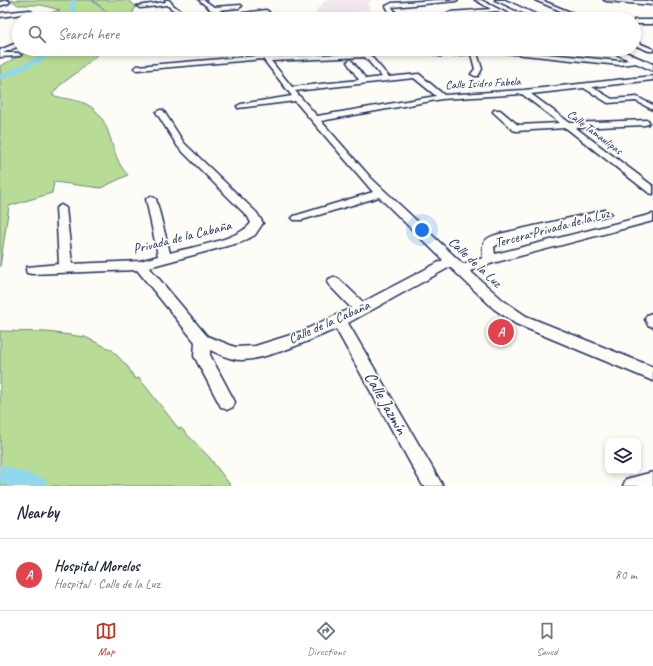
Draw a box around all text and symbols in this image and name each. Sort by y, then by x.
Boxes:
search box [12,12,641,56]
icon: search [26,23,48,45]
text: Search here [58,25,119,44]
street label: Calle Isidro Fabela [445,73,522,93]
street label: Calle Tamaulipas [564,106,627,159]
street label: Tercera Privada de la Luz [493,204,613,251]
street label: Privada de la Cabaña [131,216,234,257]
your location [412,220,432,240]
street label: Calle de la Luz [445,233,506,292]
street label: Calle de la Cabaña [286,296,373,347]
pin: A [488,317,514,347]
street label: Calle Jazmín [360,368,413,439]
map controls [605,438,641,474]
button: layers [605,438,641,474]
text: Nearby [16,502,59,523]
text: Hospital Morelos [54,557,140,576]
text: A [26,567,32,583]
text: 80 m [615,567,637,583]
text: Hospital · Calle de la Luz [54,576,160,592]
tab: Map [95,620,117,658]
tab: Directions [307,620,346,658]
tab: Saved [536,620,558,658]

